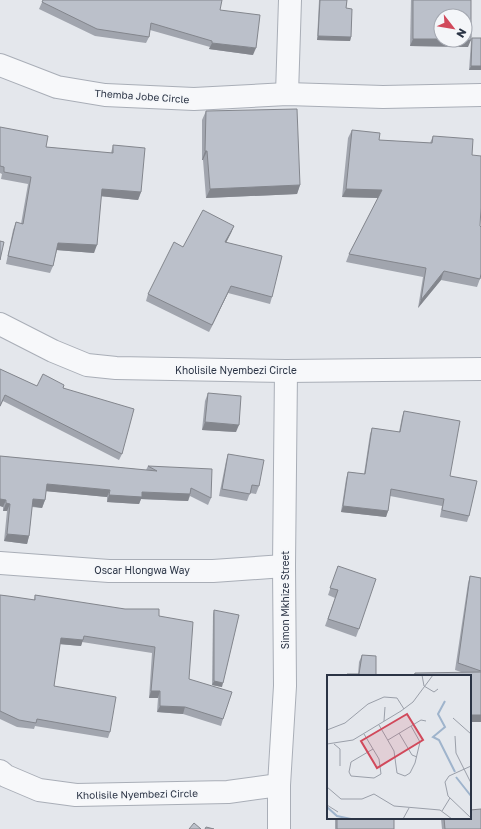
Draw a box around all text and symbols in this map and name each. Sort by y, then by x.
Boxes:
north arrow [433,8,473,48]
text: N [454,26,470,40]
street label: Themba Jobe Circle [94,87,190,105]
street label: Kholisile Nyembezi Circle [175,364,297,376]
street label: Simon Mkhize Street [279,551,291,649]
street label: Oscar Hlongwa Way [94,564,190,576]
inset map [327,675,471,819]
street label: Kholisile Nyembezi Circle [76,787,198,801]

